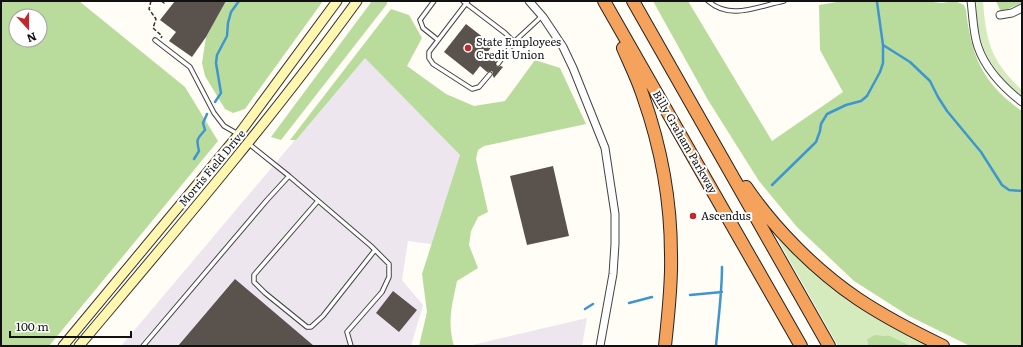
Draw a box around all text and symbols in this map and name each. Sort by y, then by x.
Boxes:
north arrow [8,8,48,48]
text: N [25,29,39,47]
place label: State Employees Credit Union [476,33,561,62]
marker: State Employees Credit Union [463,43,473,53]
street label: Billy Graham Parkway [650,87,722,197]
street label: Morris Field Drive [174,125,248,209]
place label: Ascendus [701,207,751,223]
marker: Ascendus [688,211,698,221]
scale bar [10,313,131,339]
text: 100 m [16,317,49,335]

